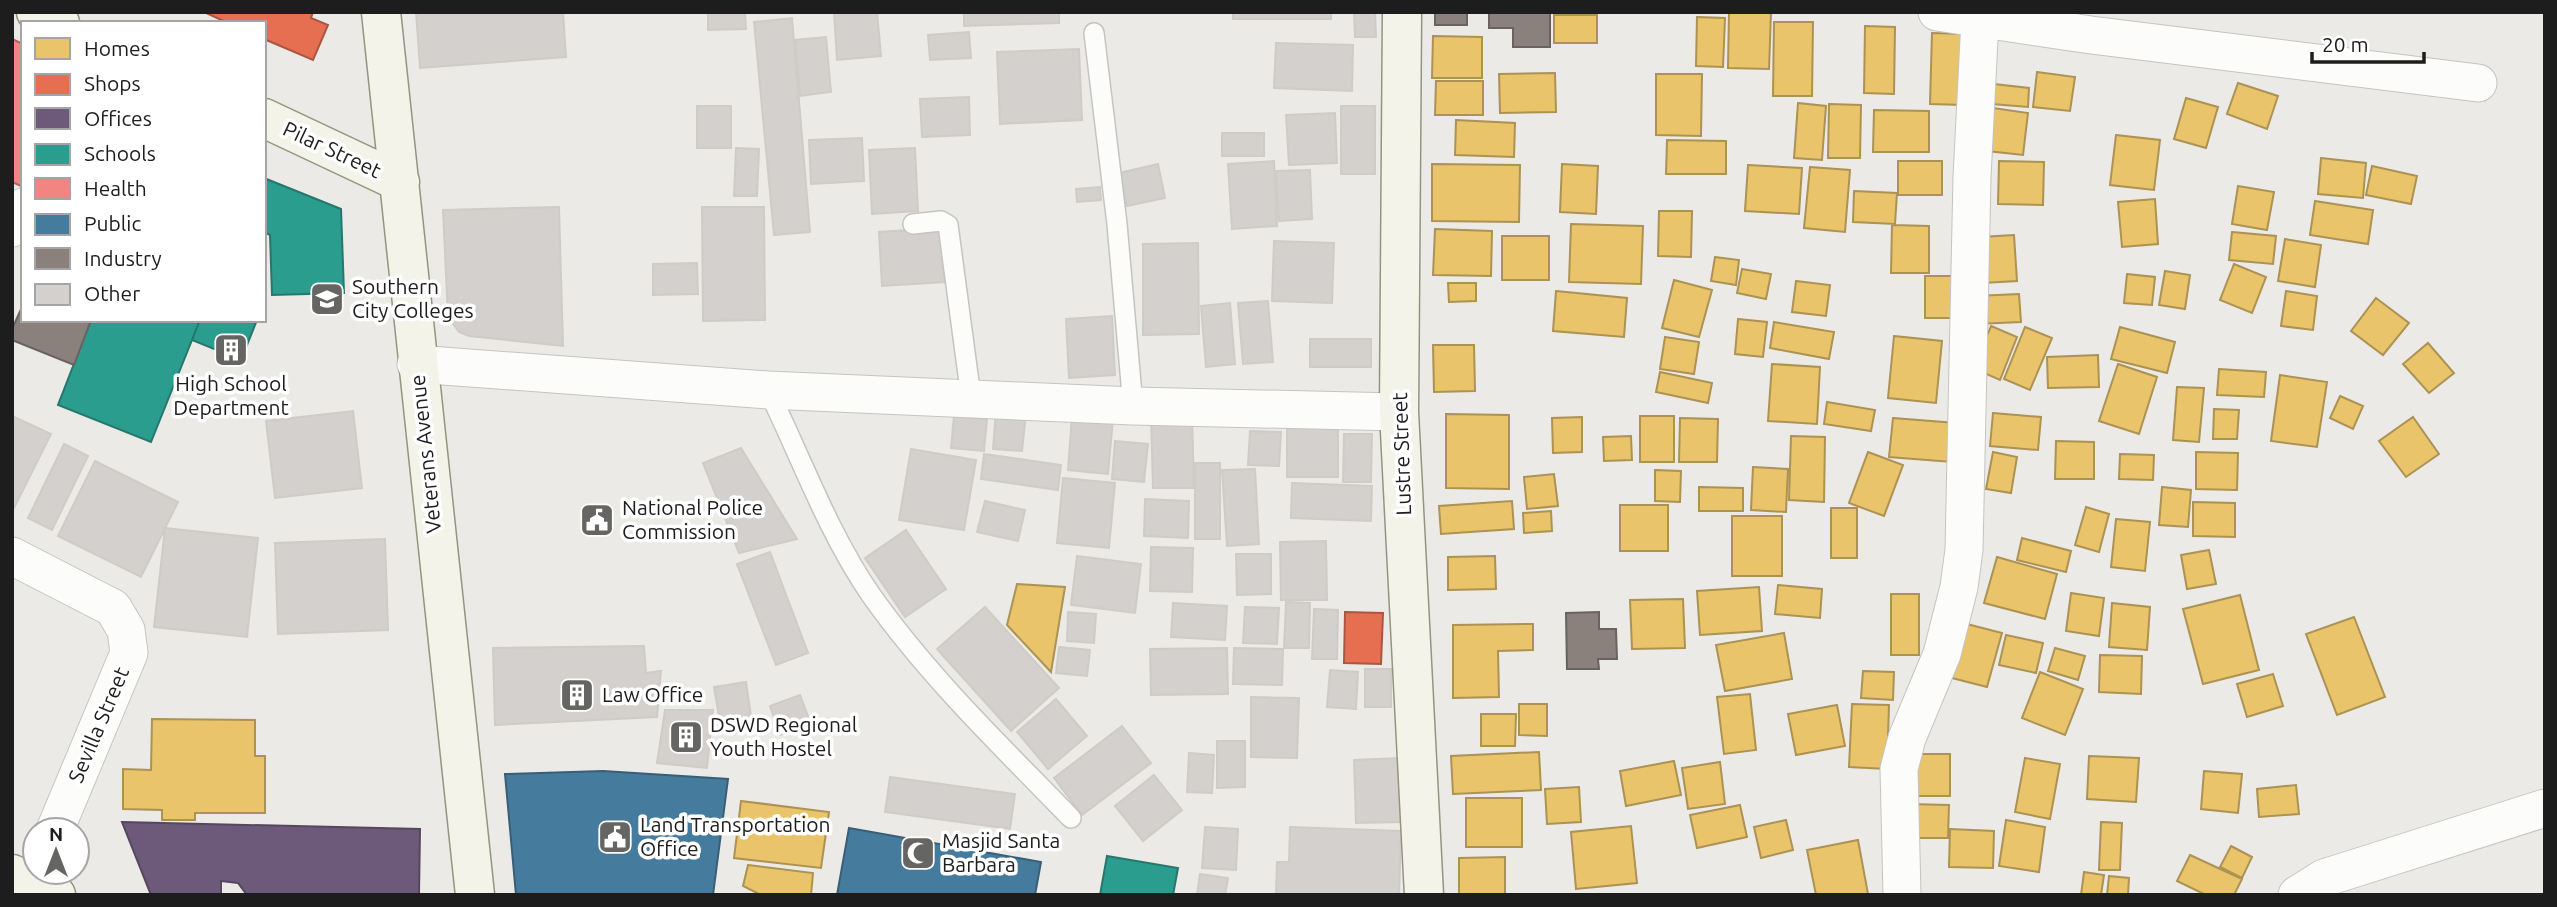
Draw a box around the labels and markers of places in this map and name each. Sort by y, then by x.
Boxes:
place label: Southern City Colleges [352,274,474,322]
school or university icon: Southern City Colleges [308,280,346,318]
building icon: High School Department [212,331,250,369]
place label: High School Department [173,371,289,419]
place label: National Police Commission [622,495,763,543]
public building icon: National Police Commission [578,501,616,539]
building icon: Law Office [558,676,596,714]
place label: Law Office [602,682,703,706]
place label: DSWD Regional Youth Hostel [710,712,857,760]
building icon: DSWD Regional Youth Hostel [667,718,705,756]
place label: Land Transportation Office [640,812,831,860]
public building icon: Land Transportation Office [596,818,634,856]
place label: Masjid Santa Barbara [942,828,1060,876]
mosque icon: Masjid Santa Barbara [899,834,937,872]

